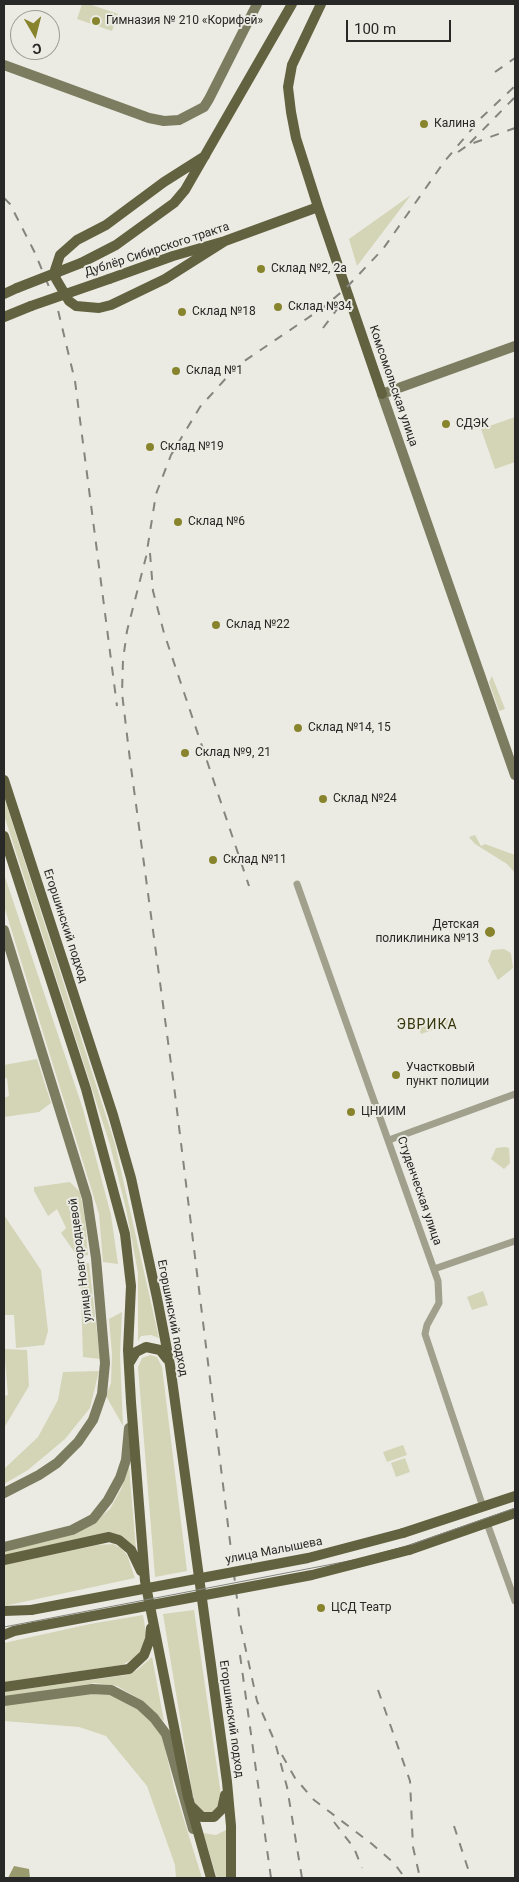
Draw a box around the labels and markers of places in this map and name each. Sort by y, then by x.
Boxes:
place label: Гимназия № 210 «Корифей» [106,14,263,28]
marker: Гимназия № 210 «Корифей» [90,15,102,27]
place label: Калина [434,117,476,131]
marker: Калина [418,118,430,130]
place label: Склад №2, 2а [271,262,347,276]
marker: Склад №2, 2а [255,263,267,275]
place label: Склад №34 [288,300,352,314]
marker: Склад №34 [272,301,284,313]
place label: Склад №18 [192,305,256,319]
marker: Склад №18 [176,306,188,318]
place label: Склад №1 [186,364,243,378]
marker: Склад №1 [170,365,182,377]
place label: СДЭК [456,417,489,431]
marker: СДЭК [440,418,452,430]
place label: Склад №19 [160,440,224,454]
marker: Склад №19 [144,441,156,453]
place label: Склад №6 [188,515,245,529]
marker: Склад №6 [172,516,184,528]
place label: Склад №22 [226,618,290,632]
marker: Склад №22 [210,619,222,631]
place label: Склад №14, 15 [308,721,391,735]
marker: Склад №14, 15 [292,722,304,734]
place label: Склад №9, 21 [195,746,271,760]
marker: Склад №9, 21 [179,747,191,759]
place label: Склад №24 [333,792,397,806]
marker: Склад №24 [317,793,329,805]
place label: Склад №11 [223,853,287,867]
marker: Склад №11 [207,854,219,866]
place label: Детская поликлиника №13 [375,918,479,946]
marker: Детская поликлиника №13 [483,925,497,939]
place label: Участковый пункт полиции [406,1061,489,1089]
marker: Участковый пункт полиции [390,1069,402,1081]
place label: ЦНИИМ [361,1105,406,1119]
marker: ЦНИИМ [345,1106,357,1118]
place label: ЦСД Театр [331,1601,391,1615]
marker: ЦСД Театр [315,1602,327,1614]

